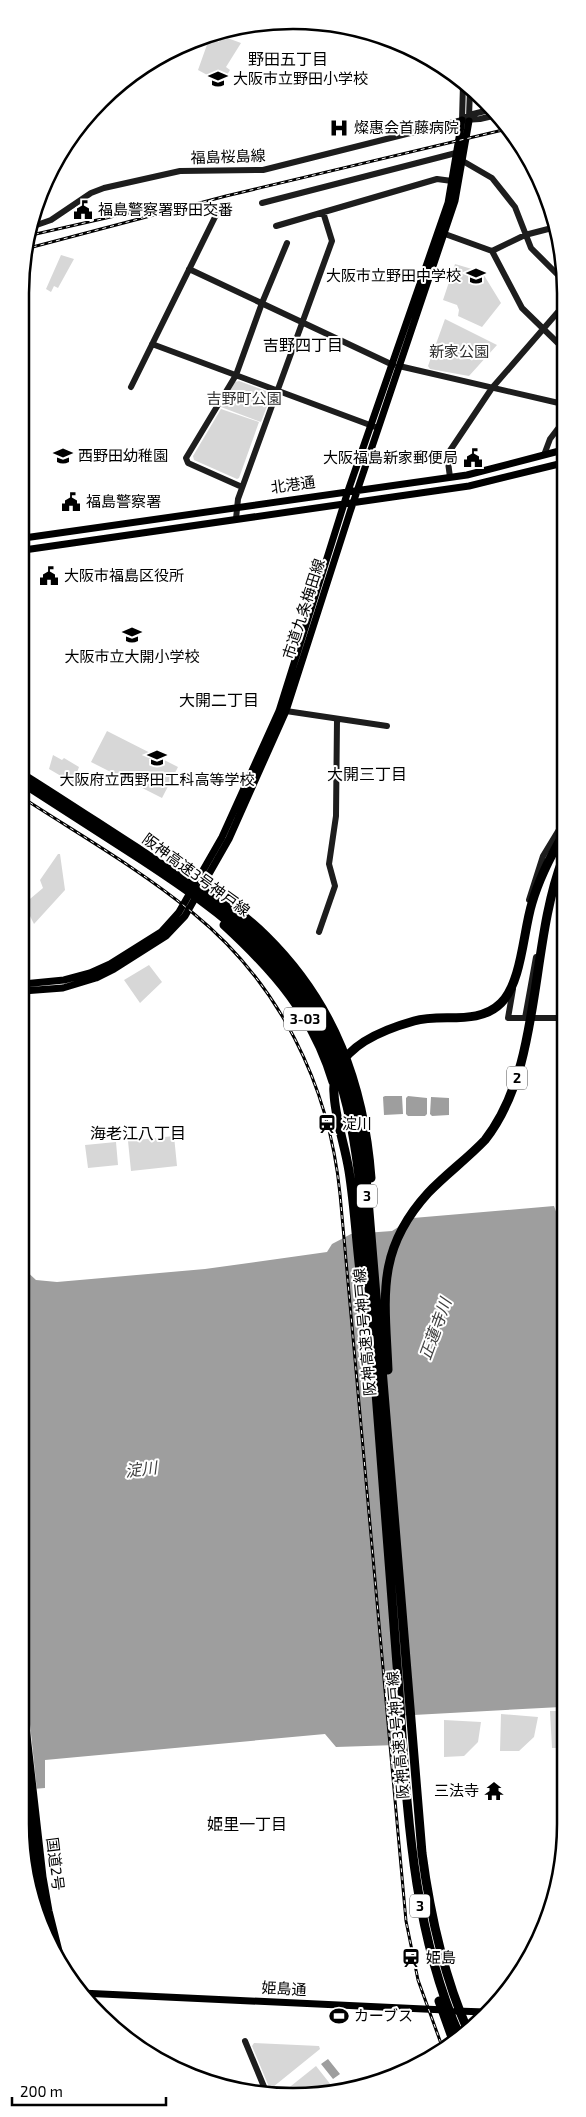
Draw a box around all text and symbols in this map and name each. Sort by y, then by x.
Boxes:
district label: 野田五丁目 [248,49,328,68]
school or university icon: 大阪市立野田小学校 [207,68,229,90]
place label: 大阪市立野田小学校 [233,69,368,87]
hospital icon: 燦惠会首藤病院 [328,117,350,139]
place label: 燦惠会首藤病院 [354,118,459,136]
street label: 福島桜島線 [190,146,266,166]
public building icon: 福島警察署野田交番 [72,199,94,221]
place label: 福島警察署野田交番 [98,200,233,218]
school or university icon: 大阪市立野田中学校 [465,265,487,287]
place label: 大阪市立野田中学校 [326,266,461,284]
district label: 吉野四丁目 [263,335,343,354]
park label: 新家公園 [429,342,489,360]
park label: 吉野町公園 [206,389,282,407]
school or university icon: 西野田幼稚園 [52,445,74,467]
place label: 西野田幼稚園 [78,446,168,464]
public building icon: 大阪福島新家郵便局 [462,447,484,469]
place label: 大阪福島新家郵便局 [323,448,458,466]
street label: 北港通 [269,472,316,496]
public building icon: 福島警察署 [60,491,82,513]
place label: 福島警察署 [86,492,161,510]
street label: 市道九条梅田線 [278,556,328,661]
public building icon: 大阪市福島区役所 [38,565,60,587]
place label: 大阪市福島区役所 [64,566,184,584]
school or university icon: 大阪市立大開小学校 [121,624,143,646]
place label: 大阪市立大開小学校 [64,647,200,665]
district label: 大開二丁目 [179,690,259,709]
school or university icon: 大阪府立西野田工科高等学校 [146,747,168,769]
district label: 大開三丁目 [327,764,407,783]
place label: 大阪府立西野田工科高等学校 [59,770,255,788]
street label: 阪神高速3号神戸線 [139,829,254,919]
road number: 3-03 [284,1008,326,1030]
road number: 2 [507,1066,527,1090]
station icon: 淀川 [316,1113,338,1135]
place label: 淀川 [342,1114,372,1132]
district label: 海老江八丁目 [90,1123,186,1142]
road number: 3 [357,1184,377,1208]
street label: 阪神高速3号神戸線 [349,1267,379,1397]
water label: 正蓮寺川 [415,1294,455,1362]
water label: 淀川 [124,1457,160,1480]
street label: 阪神高速3号神戸線 [382,1670,412,1800]
temple icon: 三法寺 [483,1780,505,1802]
place label: 三法寺 [434,1781,479,1799]
district label: 姫里一丁目 [207,1814,287,1833]
street label: 国道2号 [44,1836,68,1891]
road number: 3 [410,1894,430,1918]
station icon: 姫島 [400,1947,422,1969]
place label: 姫島 [426,1948,456,1966]
street label: 姫島通 [261,1978,307,1998]
sports icon: カーブス [328,2005,350,2027]
place label: カーブス [354,2006,413,2024]
scale bar [12,2074,166,2106]
text: 200 m [20,2082,63,2100]

